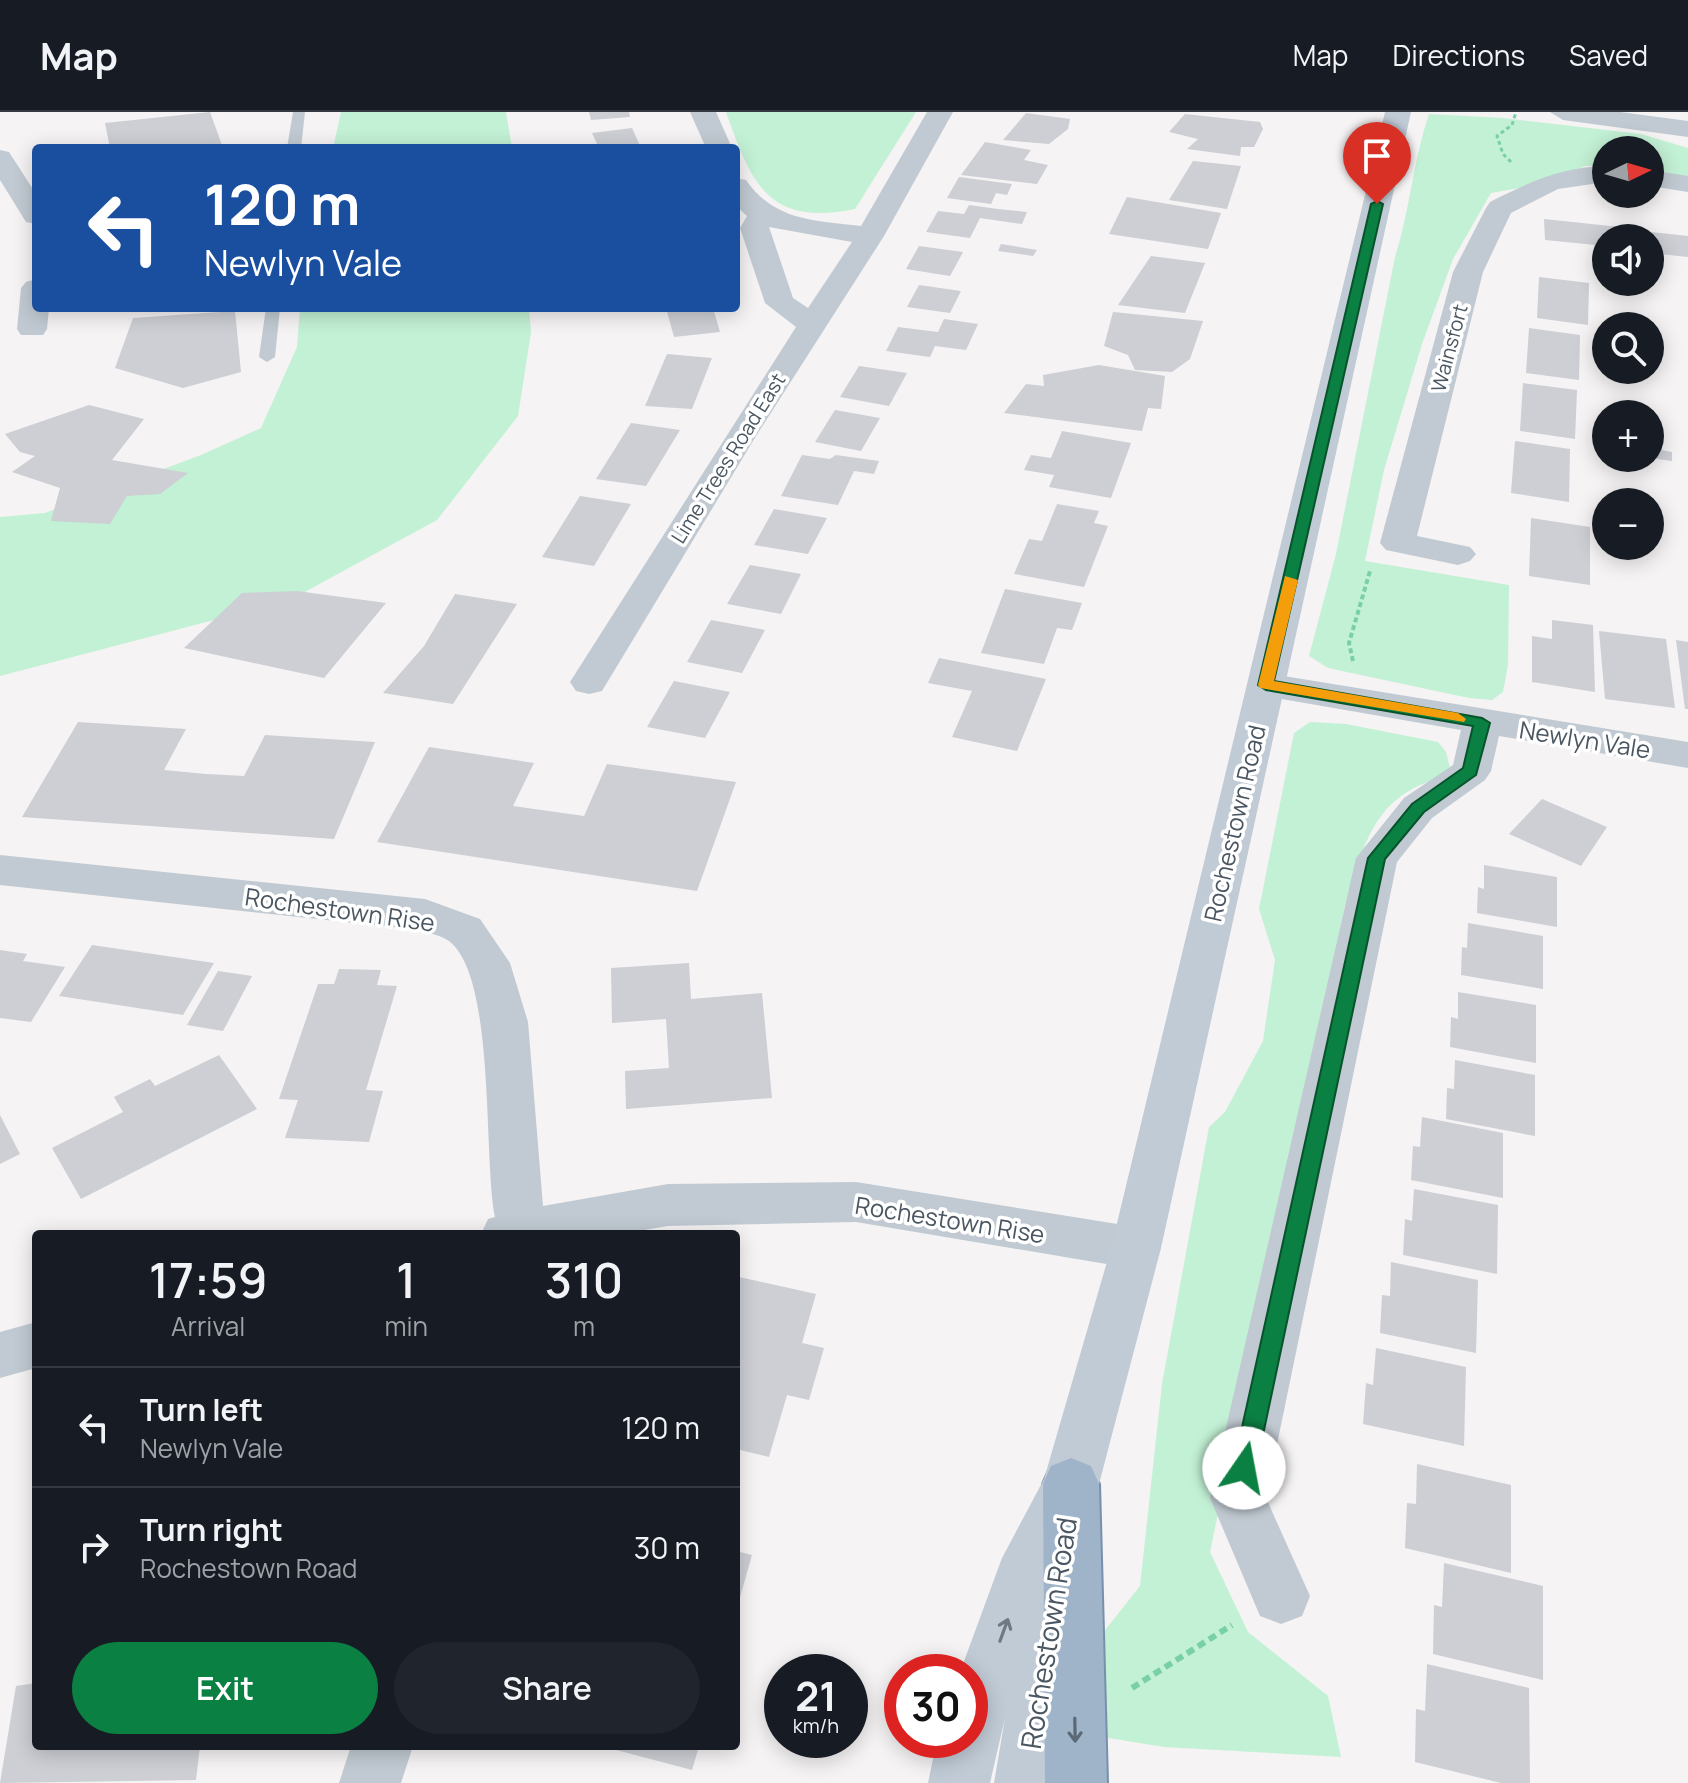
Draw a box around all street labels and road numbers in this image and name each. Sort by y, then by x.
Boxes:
street label: Wainsfort [1424,301,1474,395]
street label: Lime Trees Road East [665,368,791,548]
street label: Newlyn Vale [1517,712,1653,766]
street label: Rochestown Road [1195,722,1273,924]
street label: Rochestown Rise [243,879,437,939]
street label: Rochestown Rise [853,1188,1047,1250]
street label: Rochestown Road [1011,1514,1085,1752]

